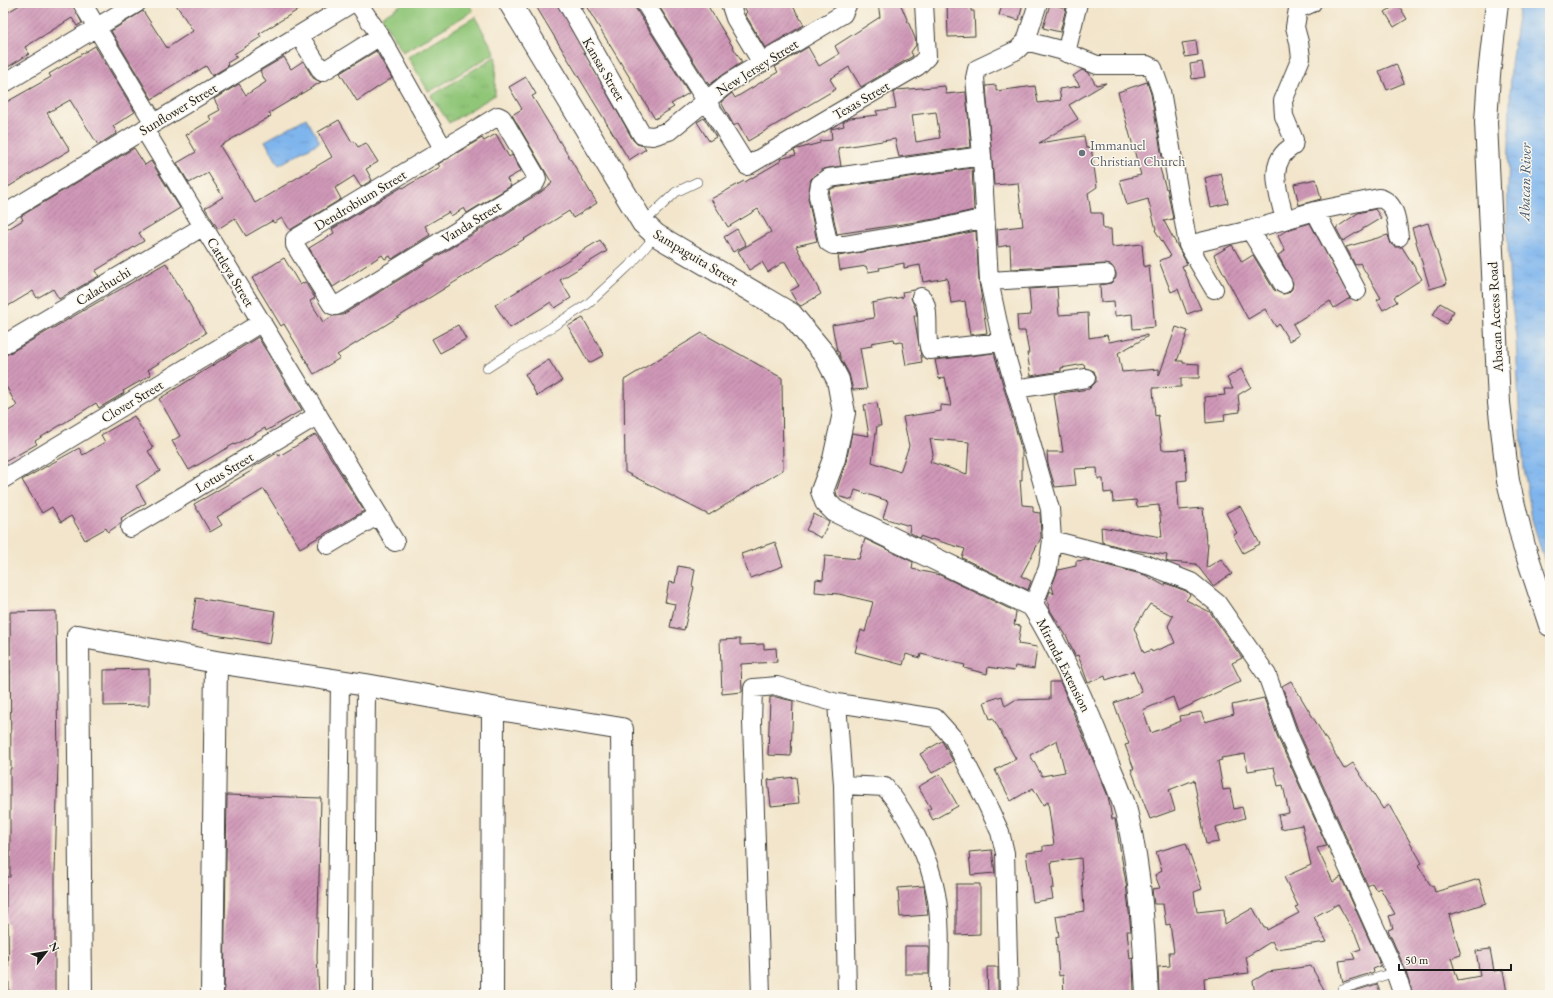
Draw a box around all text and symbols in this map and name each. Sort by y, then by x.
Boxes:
street label: Kansas Street [579,34,630,105]
street label: New Jersey Street [713,34,802,99]
street label: Texas Street [829,76,893,123]
street label: Sunflower Street [136,78,221,139]
place label: Immanuel Christian Church [1090,136,1186,170]
water label: Abacan River [1514,141,1535,222]
marker: Immanuel Christian Church [1077,148,1087,158]
street label: Dendrobium Street [311,165,410,235]
street label: Vanda Street [438,196,505,247]
street label: Sampaguita Street [650,225,742,290]
street label: Cattleya Street [203,234,259,311]
street label: Abacan Access Road [1483,260,1507,374]
street label: Calachuchi [72,262,134,309]
street label: Clover Street [98,375,167,427]
street label: Lotus Street [192,447,257,496]
street label: Miranda Extension [1033,615,1096,715]
north arrow [26,932,66,972]
text: N [46,939,63,954]
scale bar [1399,946,1511,972]
text: 50 m [1405,952,1429,968]

